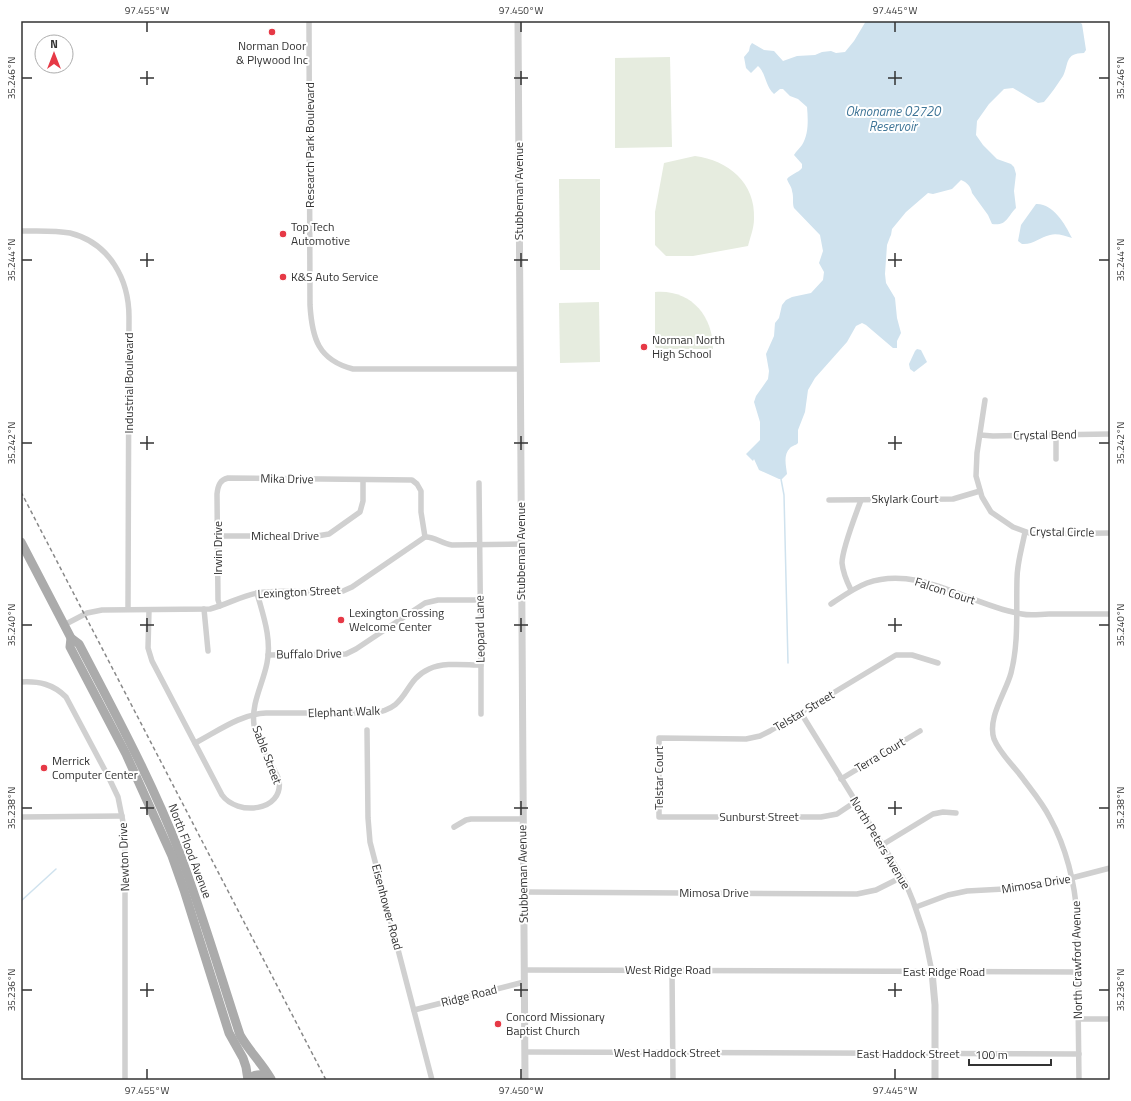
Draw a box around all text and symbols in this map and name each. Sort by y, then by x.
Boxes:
text: 97.455°W [125,3,169,18]
text: 97.450°W [499,3,543,18]
text: 97.445°W [873,3,917,18]
marker: Norman Door & Plywood Inc [267,27,277,37]
north arrow [34,34,74,74]
text: N [50,36,58,52]
place label: Norman Door & Plywood Inc [236,36,308,69]
text: 35.246°N [4,57,19,99]
text: 35.246°N [1113,57,1128,99]
street label: Research Park Boulevard [300,82,319,208]
water label: Oknoname 02720 Reservoir [845,101,941,136]
street label: Stubbeman Avenue [509,142,528,240]
place label: Top Tech Automotive [291,217,350,250]
marker: Top Tech Automotive [278,229,288,239]
text: 35.244°N [4,239,19,281]
text: 35.244°N [1113,239,1128,281]
place label: K&S Auto Service [291,267,378,286]
marker: K&S Auto Service [278,272,288,282]
place label: Norman North High School [652,330,725,363]
street label: Industrial Boulevard [119,333,138,433]
marker: Norman North High School [639,342,649,352]
text: 35.242°N [4,422,19,464]
text: 35.242°N [1113,422,1128,464]
street label: Crystal Bend [1013,424,1077,445]
street label: Mika Drive [260,469,314,488]
street label: Skylark Court [872,489,939,508]
street label: Stubbeman Avenue [511,502,530,600]
street label: Irwin Drive [208,521,227,575]
street label: Crystal Circle [1029,521,1095,542]
street label: Micheal Drive [251,526,319,545]
street label: Falcon Court [912,572,979,609]
street label: Lexington Street [257,580,342,603]
street label: Leopard Lane [469,595,490,663]
place label: Lexington Crossing Welcome Center [349,603,444,636]
text: 35.240°N [4,604,19,646]
text: 35.240°N [1113,604,1128,646]
marker: Lexington Crossing Welcome Center [336,615,346,625]
street label: Buffalo Drive [276,643,342,664]
street label: Telstar Street [770,685,838,736]
street label: Elephant Walk [307,701,381,722]
street label: Sable Street [248,723,288,788]
street label: Terra Court [851,732,909,777]
street label: Telstar Court [649,745,668,810]
place label: Merrick Computer Center [52,751,138,784]
marker: Merrick Computer Center [39,763,49,773]
text: 35.238°N [4,787,19,829]
text: 35.238°N [1113,787,1128,829]
street label: North Peters Avenue [845,793,916,893]
street label: North Flood Avenue [164,801,217,901]
street label: Sunburst Street [719,807,800,826]
street label: Newton Drive [113,822,134,892]
street label: Stubbeman Avenue [512,825,533,923]
street label: Eisenhower Road [367,862,408,952]
street label: Mimosa Drive [1000,869,1072,898]
street label: Mimosa Drive [679,883,749,902]
street label: North Crawford Avenue [1066,901,1087,1019]
street label: West Ridge Road [625,960,711,979]
street label: East Ridge Road [903,962,985,981]
text: 35.236°N [4,969,19,1011]
text: 35.236°N [1113,969,1128,1011]
street label: Ridge Road [439,979,499,1012]
place label: Concord Missionary Baptist Church [506,1007,605,1040]
marker: Concord Missionary Baptist Church [493,1019,503,1029]
scale bar [969,1041,1051,1067]
street label: West Haddock Street [614,1043,721,1062]
street label: East Haddock Street [857,1044,960,1063]
text: 100 m [975,1045,1008,1064]
text: 97.455°W [125,1083,169,1098]
text: 97.450°W [499,1083,543,1098]
text: 97.445°W [873,1083,917,1098]

